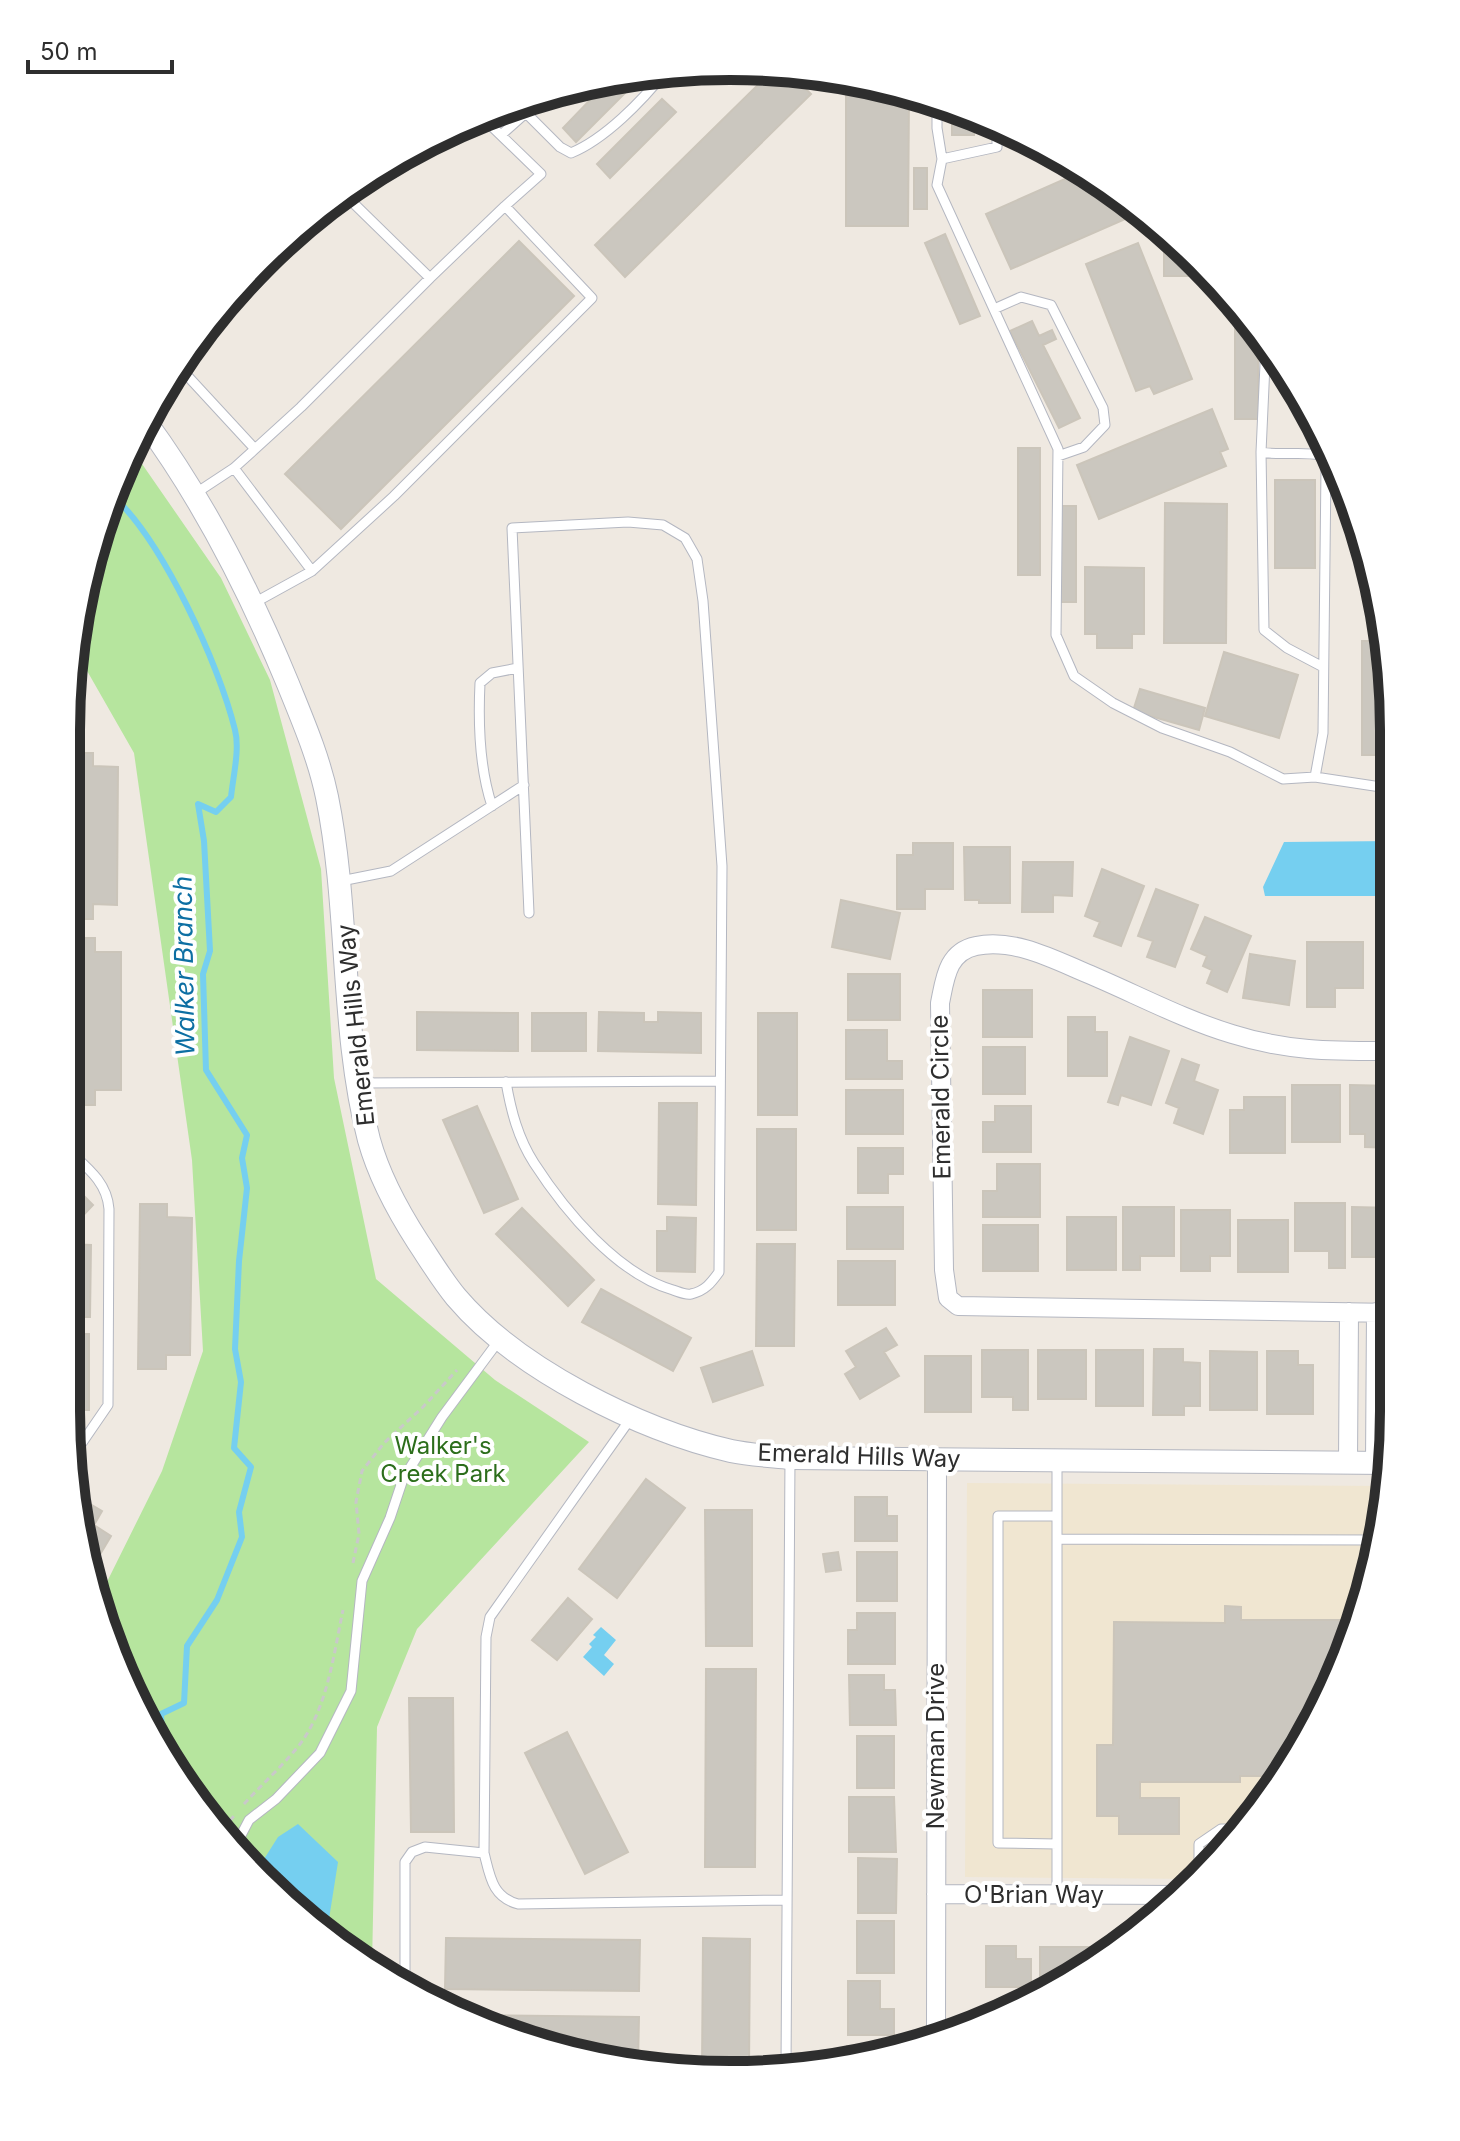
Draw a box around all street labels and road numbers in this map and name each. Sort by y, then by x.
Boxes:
street label: Emerald Hills Way [330,923,381,1127]
street label: Emerald Circle [925,1014,956,1180]
street label: Emerald Hills Way [757,1437,961,1474]
street label: Newman Drive [921,1663,950,1829]
street label: O'Brian Way [964,1880,1104,1909]

